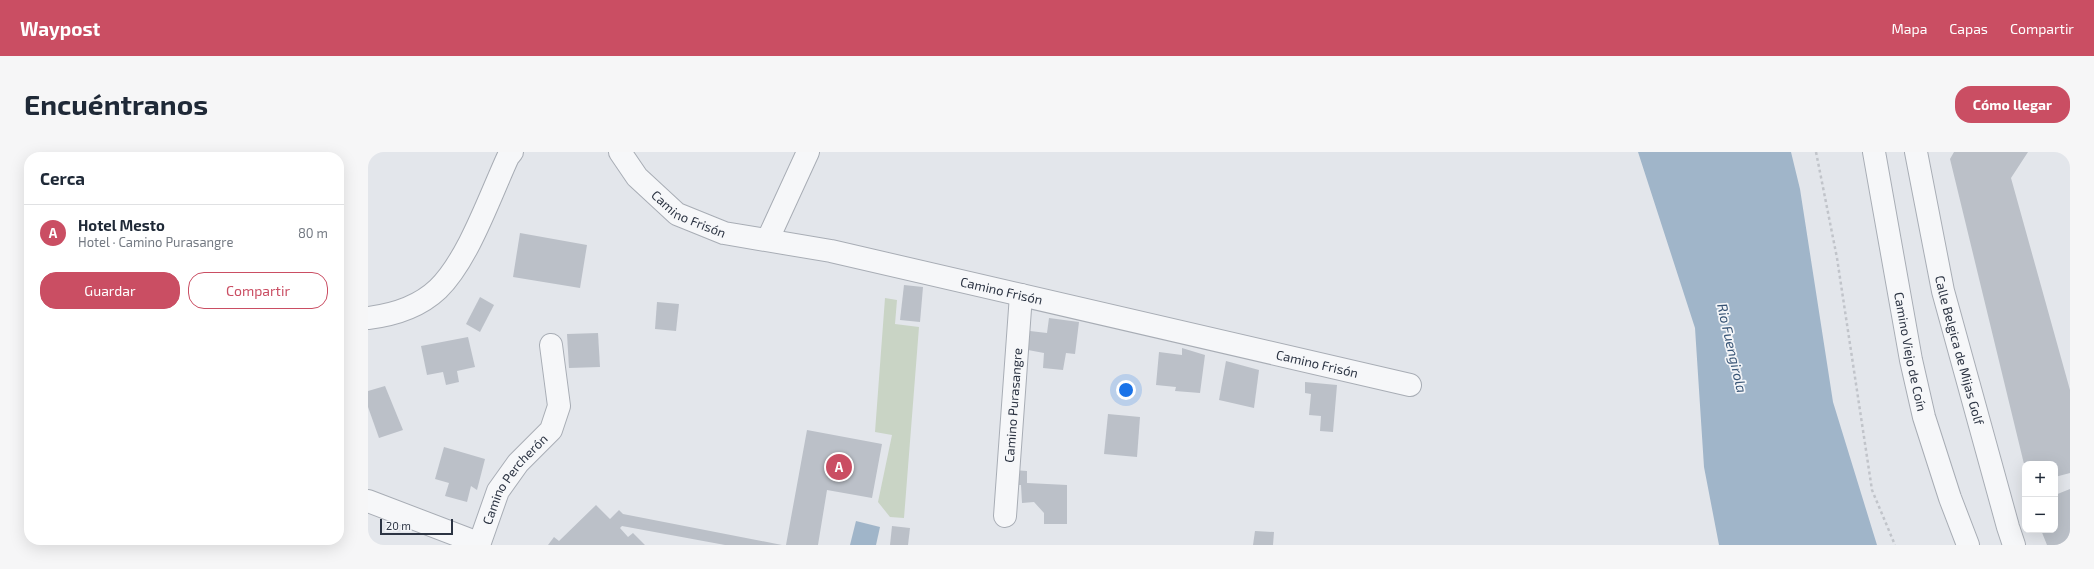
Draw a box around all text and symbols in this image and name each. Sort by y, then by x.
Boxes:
text: Waypost [20,17,100,40]
text: Mapa [1892,20,1927,37]
text: Capas [1949,20,1988,37]
text: Compartir [2010,20,2074,37]
button: Cómo llegar [1955,86,2070,123]
text: Encuéntranos [24,87,208,121]
text: Cerca [40,168,85,188]
street label: Camino Frisón [648,187,728,241]
text: Hotel Mesto [78,216,165,234]
text: A [49,225,57,241]
text: 80 m [298,225,328,241]
text: Hotel · Camino Purasangre [78,234,233,250]
button: Guardar [40,272,180,309]
button: Compartir [188,272,328,309]
street label: Camino Frisón [959,273,1044,308]
street label: Calle Belgica de Mijas Golf [1932,274,1988,428]
street label: Camino Viejo de Coín [1891,291,1930,413]
water label: Rio Fuengirola [1714,302,1751,394]
street label: Camino Frisón [1275,346,1360,381]
street label: Camino Purasangre [1001,347,1025,463]
your location [1116,380,1136,400]
street label: Camino Percherón [479,430,551,527]
pin: A [826,452,852,482]
map controls [2022,461,2058,533]
button: + [2022,461,2058,497]
button: − [2022,497,2058,533]
scale bar [380,517,453,536]
text: 20 m [386,519,411,532]

